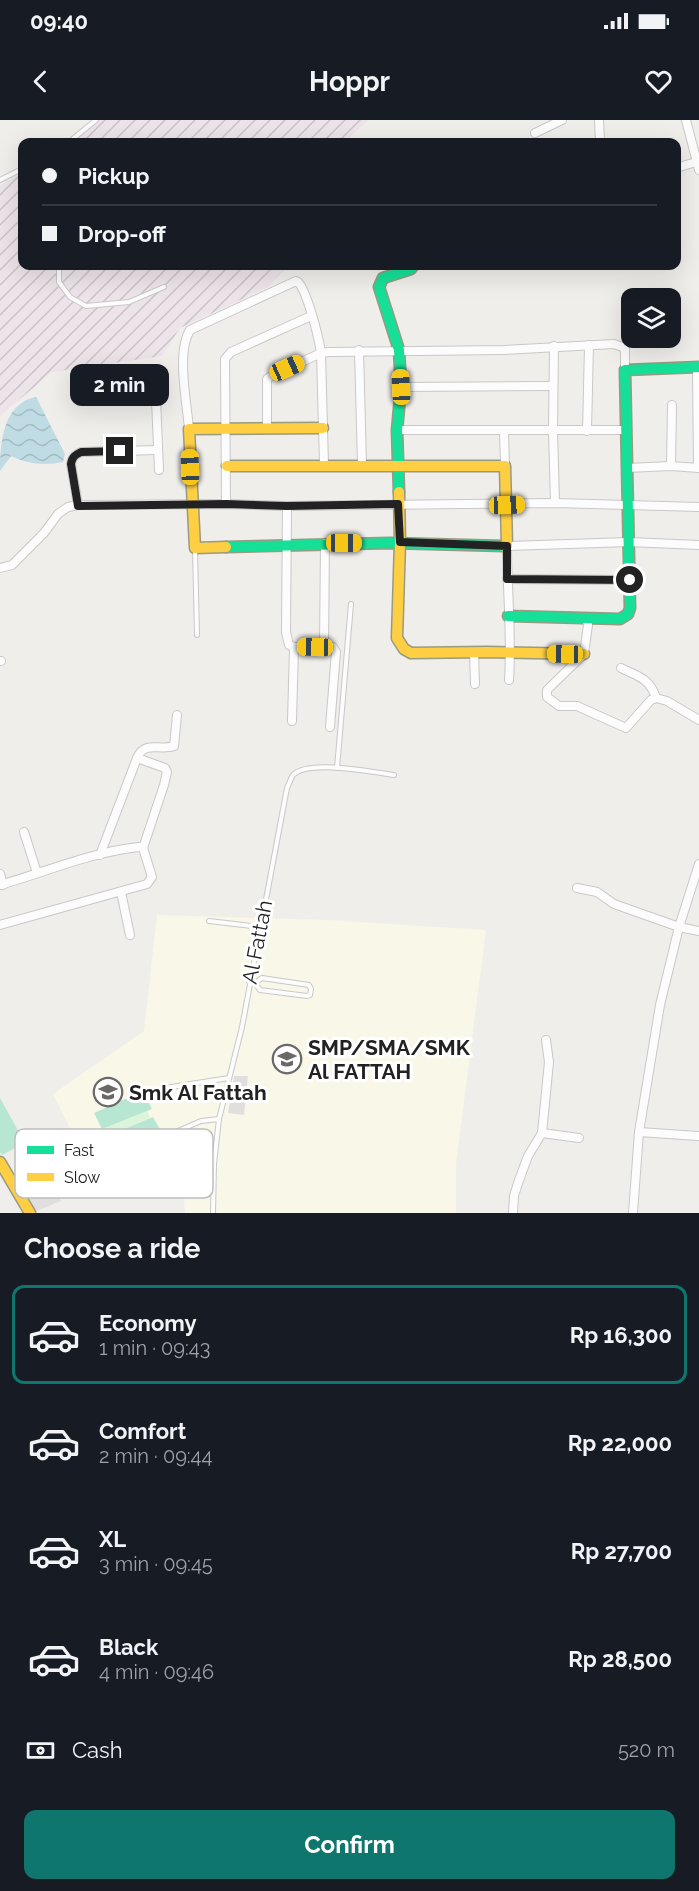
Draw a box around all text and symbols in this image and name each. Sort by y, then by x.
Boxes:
text: 09:40 [30,8,88,34]
icon: back [24,65,57,98]
icon: heart [642,65,675,98]
text: Hoppr [309,66,390,97]
text: Pickup [78,163,150,189]
text: Drop-off [78,221,166,247]
map controls [621,288,681,348]
button: layers [621,288,681,348]
car [267,352,307,384]
callout: 2 min [70,364,170,406]
car [391,369,411,405]
text: 2 min [94,373,145,397]
route end [106,437,133,464]
car [180,449,200,485]
car [489,495,525,515]
car [326,534,362,552]
route start [616,566,643,593]
car [297,638,333,656]
car [547,645,583,663]
street label: Al Fattah [237,898,277,986]
place label: SMP/SMA/SMK Al FATTAH [308,1035,471,1084]
school or university icon: SMP/SMA/SMK Al FATTAH [271,1043,303,1075]
school or university icon: Smk Al Fattah [92,1076,124,1108]
place label: Smk Al Fattah [129,1080,267,1105]
legend [15,1129,213,1198]
text: Fast [64,1141,95,1160]
text: Slow [64,1168,100,1187]
text: Choose a ride [24,1233,200,1264]
icon: car [27,1308,81,1362]
text: Economy [99,1310,197,1336]
text: Rp 16,300 [570,1322,672,1348]
text: 1 min · 09:43 [99,1336,210,1360]
icon: car [27,1416,81,1470]
text: Comfort [99,1418,186,1444]
text: Rp 22,000 [568,1430,672,1456]
text: 2 min · 09:44 [99,1444,212,1468]
icon: car [27,1524,81,1578]
text: XL [99,1526,126,1552]
text: Rp 27,700 [571,1538,672,1564]
text: 3 min · 09:45 [99,1552,213,1576]
icon: car [27,1632,81,1686]
text: Black [99,1634,158,1660]
text: Rp 28,500 [568,1646,672,1672]
text: 4 min · 09:46 [99,1660,214,1684]
icon: cash [24,1734,57,1767]
text: Cash [72,1737,123,1763]
text: 520 m [618,1738,675,1762]
button: Confirm [24,1810,675,1879]

